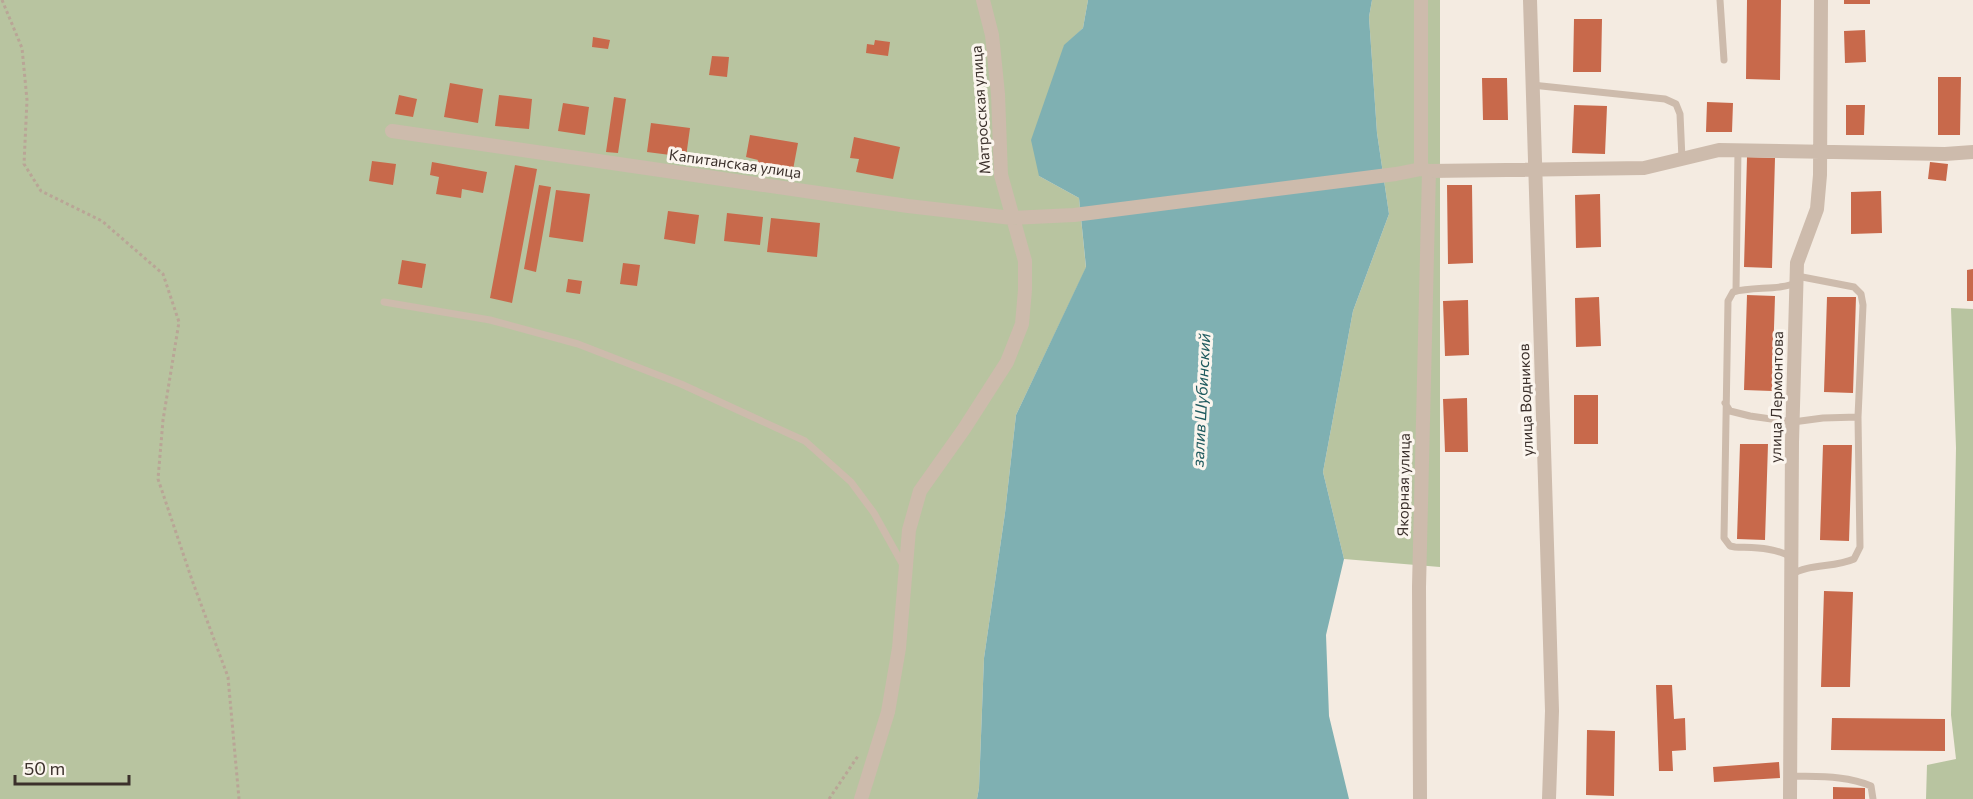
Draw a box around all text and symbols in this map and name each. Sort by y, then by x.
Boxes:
street label: Матросская улица [967,45,993,175]
street label: Капитанская улица [668,145,802,181]
street label: улица Лермонтова [1766,331,1786,463]
water label: залив Шубинский [1188,333,1213,467]
street label: улица Водников [1514,343,1536,457]
street label: Якорная улица [1393,433,1413,537]
scale bar [15,748,129,786]
text: 50 m [24,757,65,779]

